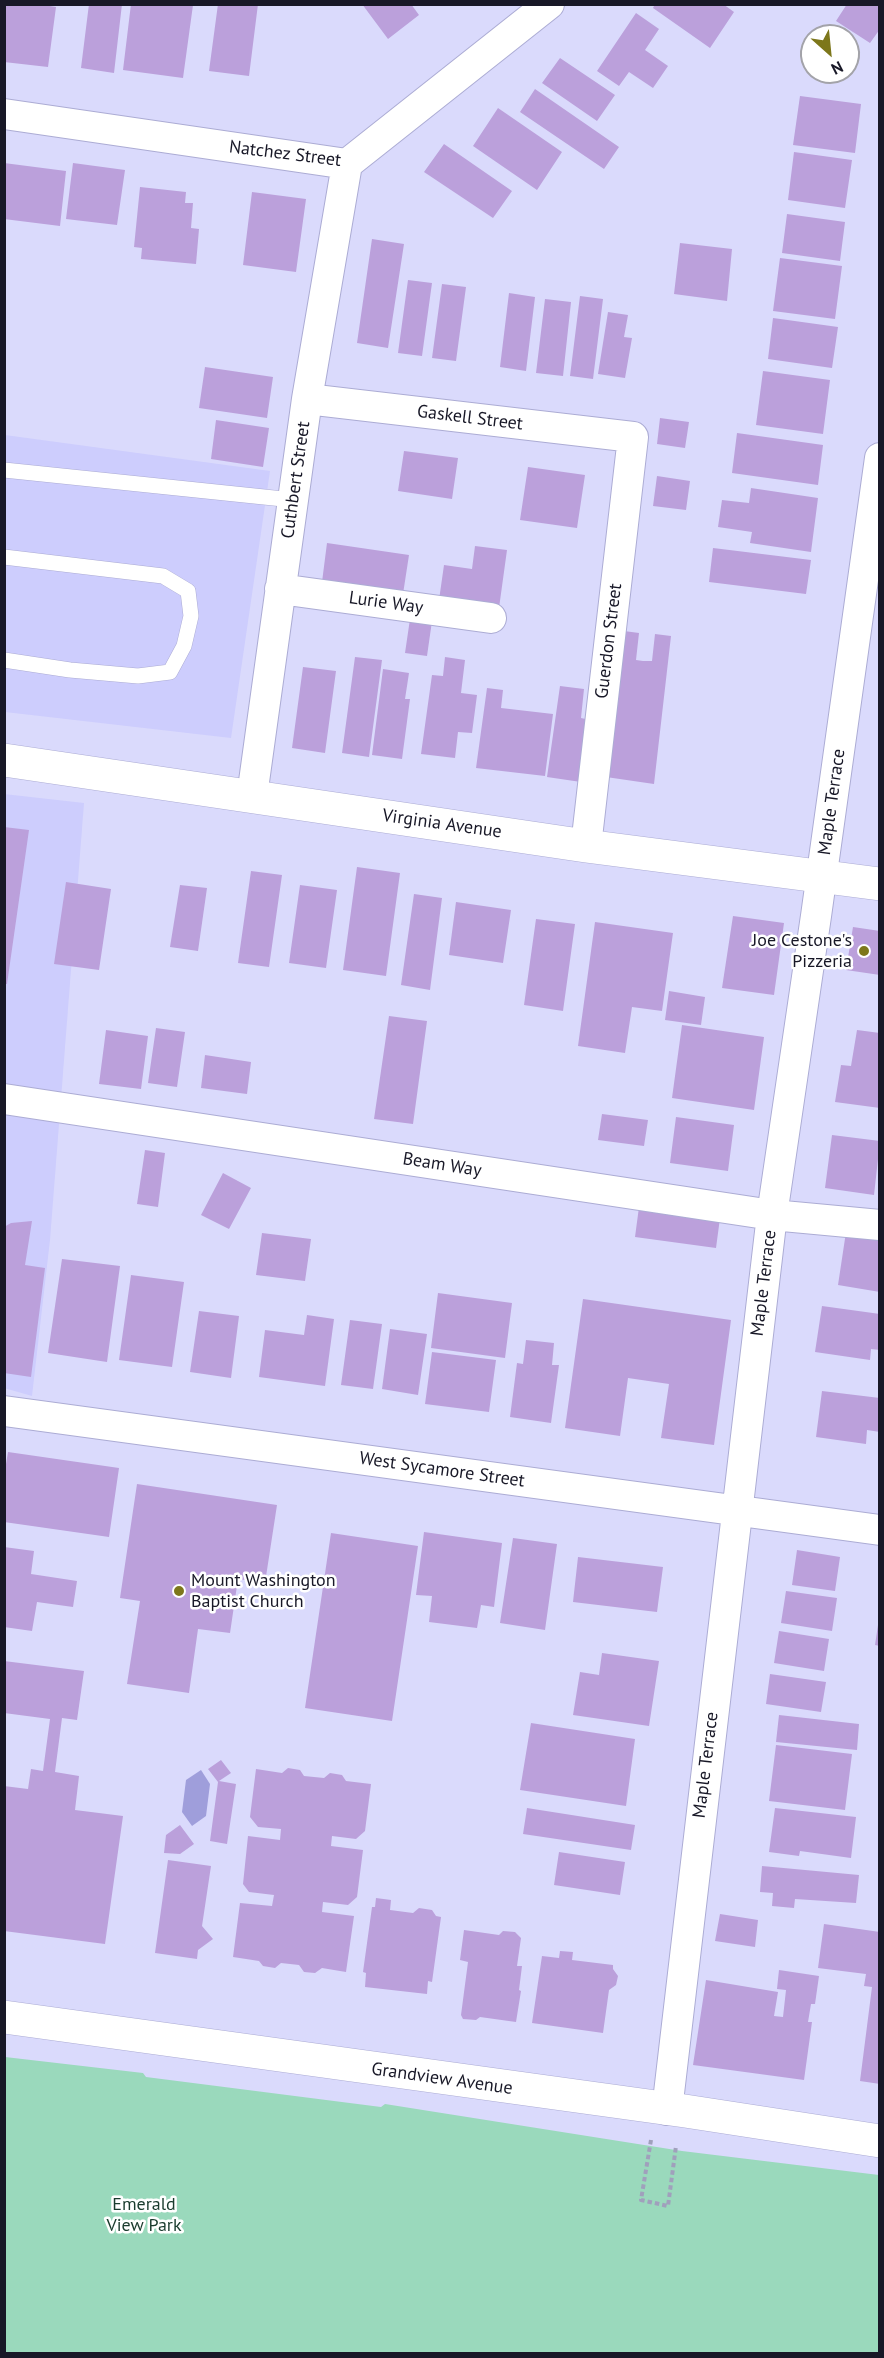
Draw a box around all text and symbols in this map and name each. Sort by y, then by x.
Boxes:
north arrow [800,24,860,84]
text: N [828,57,846,80]
street label: Natchez Street [228,136,342,172]
street label: Gaskell Street [416,401,524,435]
street label: Cuthbert Street [277,420,315,540]
street label: Guerdon Street [591,582,627,700]
street label: Lurie Way [347,587,425,619]
street label: Maple Terrace [814,748,850,856]
street label: Virginia Avenue [381,805,503,843]
place label: Joe Cestone's Pizzeria [752,930,852,972]
marker: Joe Cestone's Pizzeria [857,944,871,958]
street label: Beam Way [401,1148,483,1182]
street label: Maple Terrace [747,1229,781,1337]
street label: West Sycamore Street [358,1448,526,1492]
place label: Mount Washington Baptist Church [191,1570,336,1612]
marker: Mount Washington Baptist Church [172,1584,186,1598]
street label: Maple Terrace [689,1711,723,1819]
street label: Grandview Avenue [370,2058,514,2100]
park label: Emerald View Park [106,2194,182,2236]

